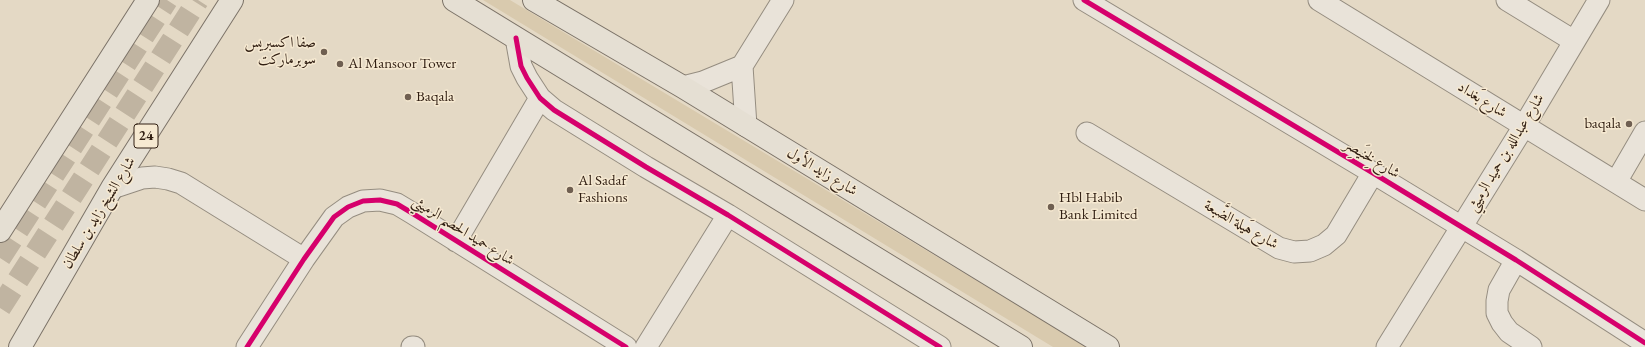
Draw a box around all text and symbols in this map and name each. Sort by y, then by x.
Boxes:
place label: صفا اكسبريس سوبرماركت [245,34,316,69]
marker: صفا اكسبريس سوبرماركت [319,47,329,57]
place label: Al Mansoor Tower [348,55,456,73]
marker: Al Mansoor Tower [335,59,345,69]
street label: شارع بَغداد [1454,78,1510,122]
place label: Baqala [416,88,454,106]
street label: شارع عبدالله بن حميد الرميثي [1464,91,1548,215]
marker: Baqala [403,92,413,102]
place label: baqala [1584,115,1621,133]
marker: baqala [1624,119,1634,129]
road number: 24 [134,124,158,148]
street label: شارع لِخنَيصِر [1341,135,1403,183]
street label: شارع زايد الأول [784,144,860,200]
street label: شارع الشيخ زايد بن سلطان [58,154,140,272]
place label: Al Sadaf Fashions [578,172,628,207]
marker: Al Sadaf Fashions [565,185,575,195]
place label: Hbl Habib Bank Limited [1059,189,1138,224]
street label: شارع حميد الحصم الرميثي [409,192,517,270]
street label: شارع هَيلة الضَّبعة [1201,196,1281,254]
marker: Hbl Habib Bank Limited [1046,202,1056,212]

